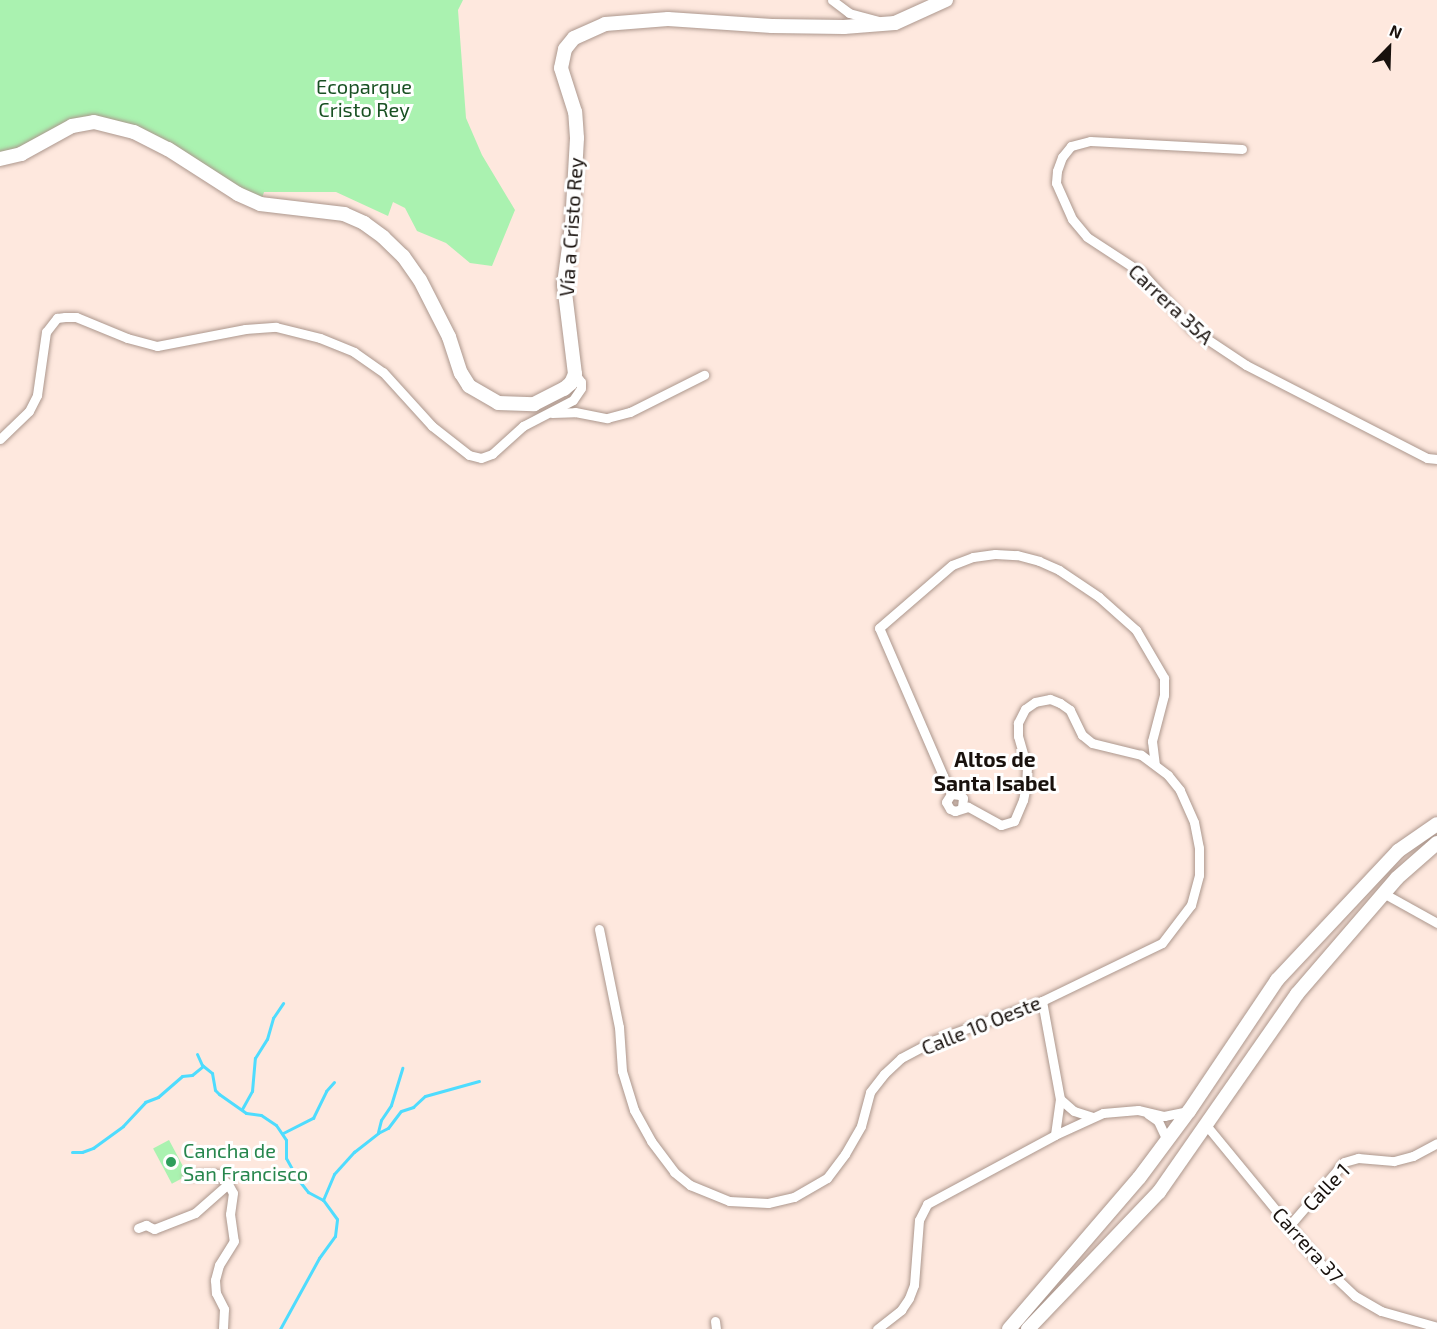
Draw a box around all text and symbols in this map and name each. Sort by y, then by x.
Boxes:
north arrow [1359,18,1419,78]
text: N [1387,20,1405,42]
park label: Ecoparque Cristo Rey [316,75,412,122]
street label: Vía a Cristo Rey [554,157,588,297]
street label: Carrera 35A [1124,259,1218,349]
district label: Altos de Santa Isabel [934,746,1056,796]
street label: Calle 10 Oeste [918,990,1044,1060]
place label: Cancha de San Francisco [183,1138,308,1185]
marker: Cancha de San Francisco [164,1155,178,1169]
street label: Calle 1 [1297,1158,1355,1216]
street label: Carrera 37 [1268,1202,1348,1288]

